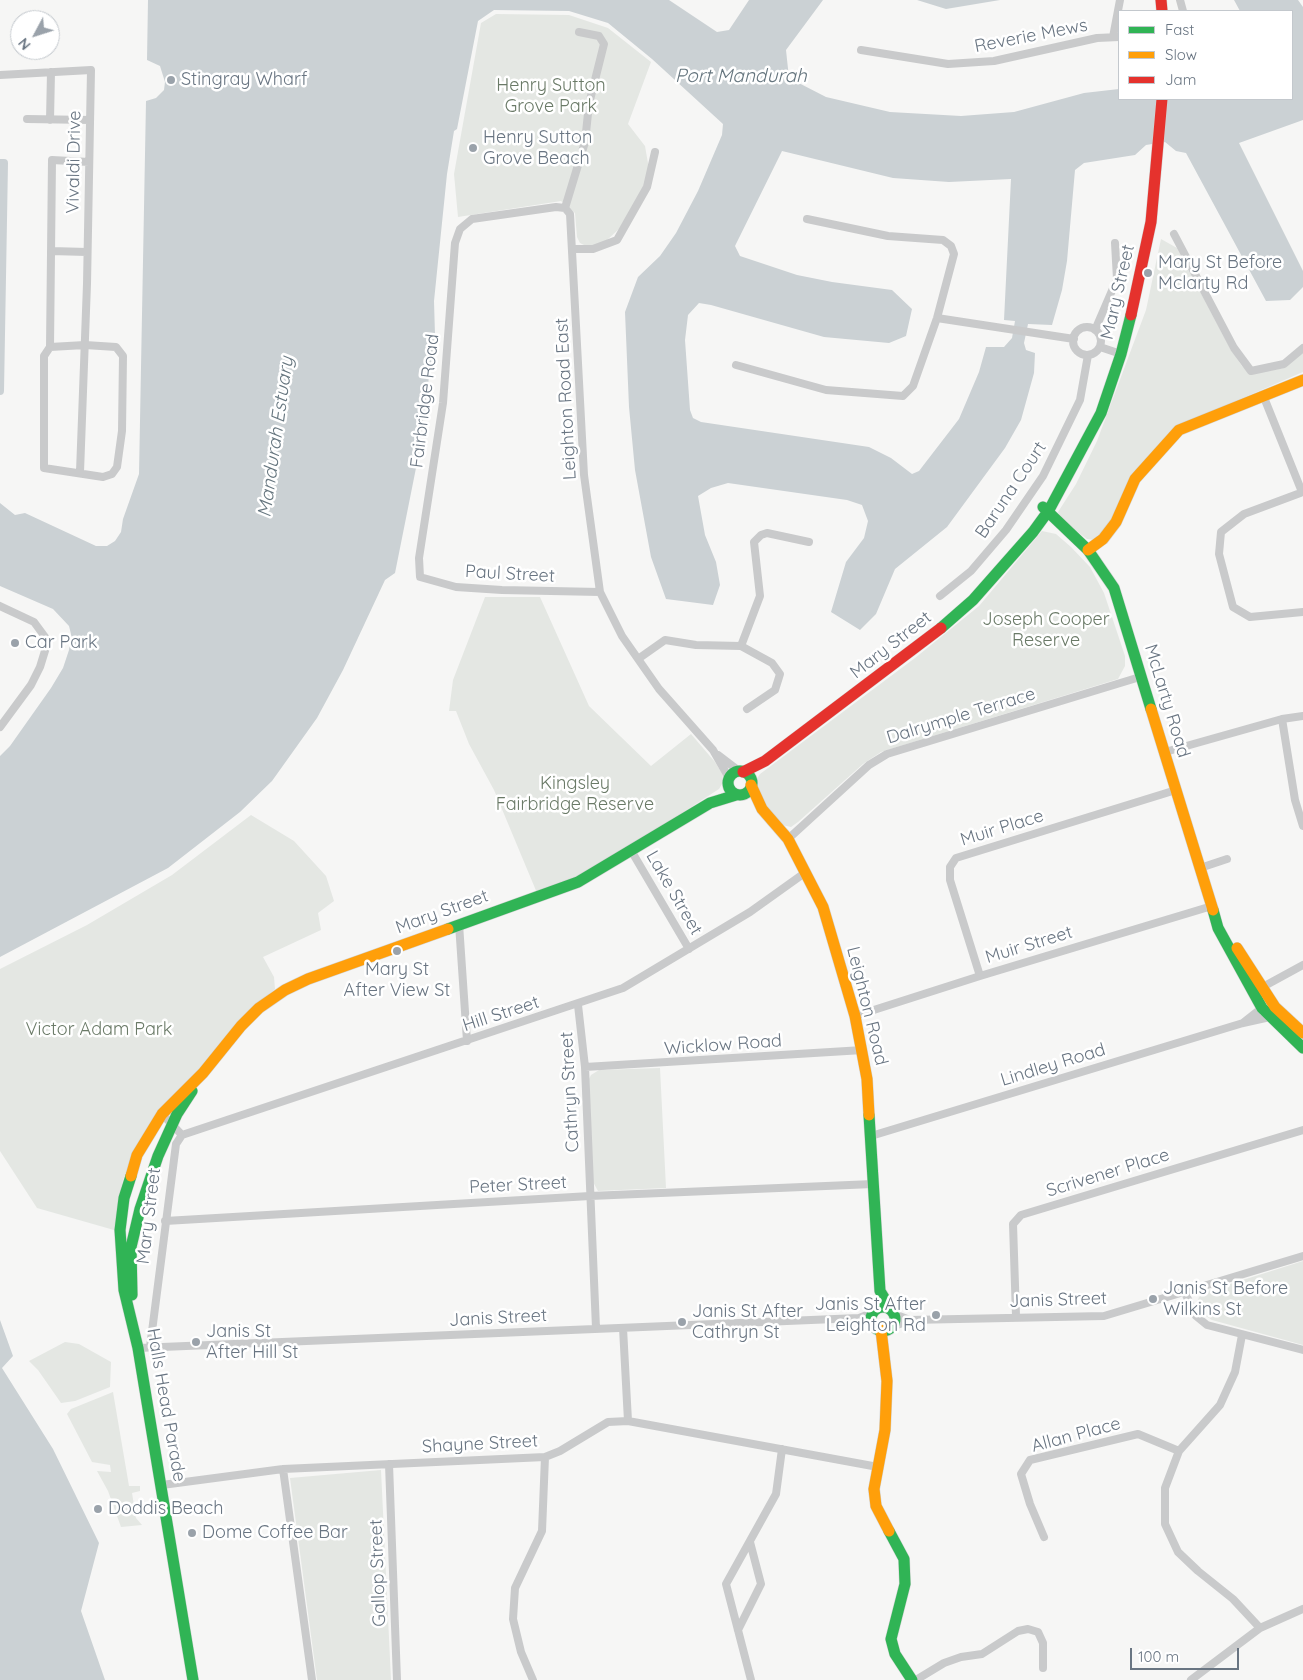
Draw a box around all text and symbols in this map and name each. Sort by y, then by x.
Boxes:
north arrow [10,10,60,60]
legend [1118,10,1293,100]
street label: Reverie Mews [973,14,1089,58]
text: Fast [1165,20,1194,39]
text: N [14,34,34,54]
text: Slow [1165,45,1197,64]
water label: Port Mandurah [675,65,807,87]
place label: Stingray Wharf [181,69,307,91]
text: Jam [1165,70,1196,89]
marker: Stingray Wharf [165,74,177,86]
park label: Henry Sutton Grove Park [496,75,606,118]
street label: Vivaldi Drive [62,110,86,214]
place label: Henry Sutton Grove Beach [483,127,592,170]
marker: Henry Sutton Grove Beach [467,142,479,154]
street label: Mary Street [1097,242,1139,342]
place label: Mary St Before Mclarty Rd [1158,252,1282,294]
marker: Mary St Before Mclarty Rd [1142,267,1154,279]
street label: Leighton Road East [551,317,581,481]
street label: Fairbridge Road [406,333,444,469]
water label: Mandurah Estuary [253,355,299,519]
street label: Baruna Court [971,438,1051,542]
street label: Paul Street [465,561,555,587]
street label: Mary Street [846,607,936,683]
park label: Joseph Cooper Reserve [982,609,1110,652]
place label: Car Park [25,632,98,654]
marker: Car Park [9,637,21,649]
street label: McLarty Road [1139,642,1195,760]
street label: Dalrymple Terrace [884,683,1038,749]
park label: Kingsley Fairbridge Reserve [496,773,654,816]
street label: Muir Place [958,805,1046,851]
street label: Lake Street [641,847,707,939]
street label: Mary Street [393,885,491,939]
street label: Muir Street [983,922,1075,968]
street label: Leighton Road [842,944,892,1068]
marker: Mary St After View St [391,945,403,957]
place label: Mary St After View St [344,959,450,1002]
street label: Hill Street [460,991,542,1037]
park label: Victor Adam Park [26,1019,172,1041]
street label: Wicklow Road [663,1030,783,1060]
street label: Cathryn Street [556,1031,584,1153]
street label: Lindley Road [998,1039,1108,1091]
street label: Scrivener Place [1044,1144,1172,1202]
street label: Mary Street [132,1167,166,1265]
street label: Peter Street [469,1172,567,1198]
place label: Janis St Before Wilkins St [1163,1278,1288,1320]
street label: Janis Street [1009,1287,1107,1313]
marker: Janis St Before Wilkins St [1147,1293,1159,1305]
place label: Janis St After Leighton Rd [815,1294,926,1336]
place label: Janis St After Cathryn St [692,1301,803,1344]
street label: Janis Street [448,1305,548,1331]
marker: Janis St After Leighton Rd [930,1309,942,1321]
marker: Janis St After Cathryn St [676,1316,688,1328]
place label: Janis St After Hill St [206,1321,298,1364]
street label: Halls Head Parade [142,1326,190,1484]
marker: Janis St After Hill St [190,1336,202,1348]
street label: Allan Place [1029,1413,1123,1457]
street label: Shayne Street [421,1430,539,1458]
place label: Doddis Beach [108,1498,223,1520]
marker: Doddis Beach [92,1503,104,1515]
street label: Gallop Street [365,1519,391,1627]
place label: Dome Coffee Bar [202,1522,348,1544]
marker: Dome Coffee Bar [186,1527,198,1539]
scale bar [1133,1638,1242,1670]
text: 100 m [1138,1647,1179,1666]

